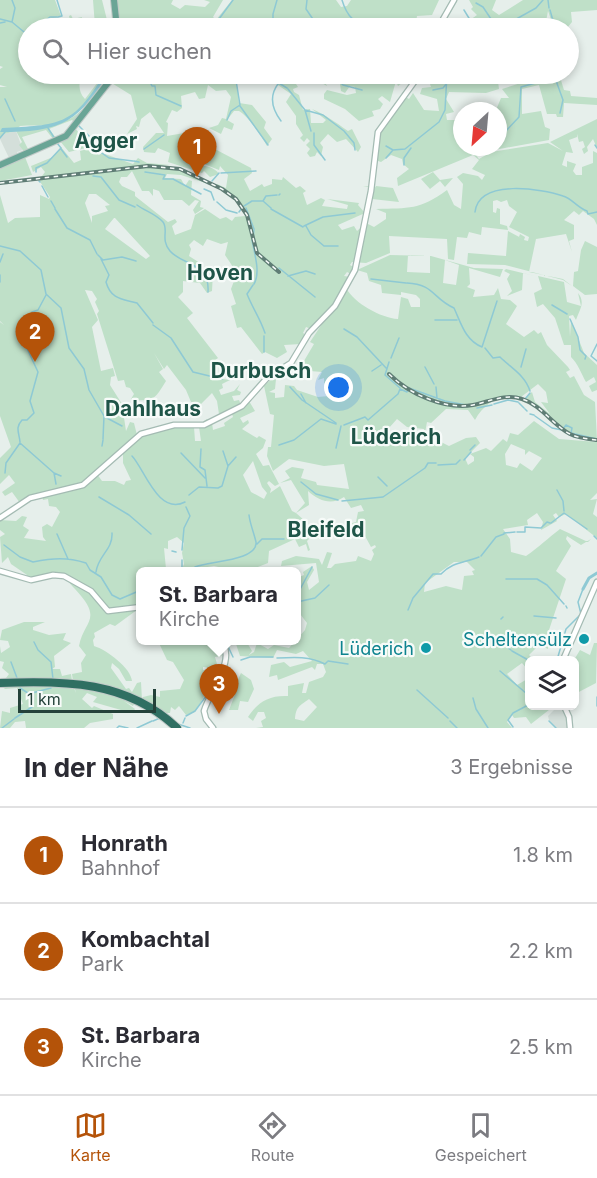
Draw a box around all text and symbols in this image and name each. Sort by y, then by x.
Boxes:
search box [18,18,579,84]
icon: search [39,35,72,68]
text: Hier suchen [87,38,212,64]
north arrow [453,102,507,156]
district label: Agger [75,128,138,153]
pin: 1 [178,128,216,177]
district label: Hoven [187,260,253,285]
pin: 2 [15,312,54,362]
district label: Durbusch [211,358,311,383]
your location [324,373,353,402]
district label: Dahlhaus [105,396,201,421]
district label: Lüderich [351,424,441,449]
district label: Bleifeld [287,517,365,542]
popup [136,567,301,645]
text: St. Barbara [159,581,278,607]
text: Kirche [159,607,220,631]
place label: Scheltensülz [463,629,572,650]
marker: Scheltensülz [577,632,591,646]
place label: Lüderich [339,638,414,659]
marker: Lüderich [419,641,433,655]
map controls [525,656,579,710]
button: layers [525,656,579,710]
pin: 3 [200,664,238,714]
scale bar [18,686,156,714]
text: 1 km [27,689,61,709]
text: In der Nähe [24,752,169,783]
text: 3 Ergebnisse [450,755,573,779]
text: Honrath [81,830,168,856]
text: 1 [39,843,48,867]
text: 1.8 km [513,843,573,867]
text: Bahnhof [81,856,160,880]
text: Kombachtal [81,926,210,952]
text: 2 [37,939,50,963]
text: 2.2 km [509,939,573,963]
text: Park [81,952,124,976]
text: St. Barbara [81,1022,200,1048]
text: 3 [37,1035,50,1059]
text: 2.5 km [509,1035,573,1059]
text: Kirche [81,1048,142,1072]
tab: Karte [70,1109,111,1165]
tab: Route [251,1109,294,1165]
tab: Gespeichert [435,1109,527,1165]

